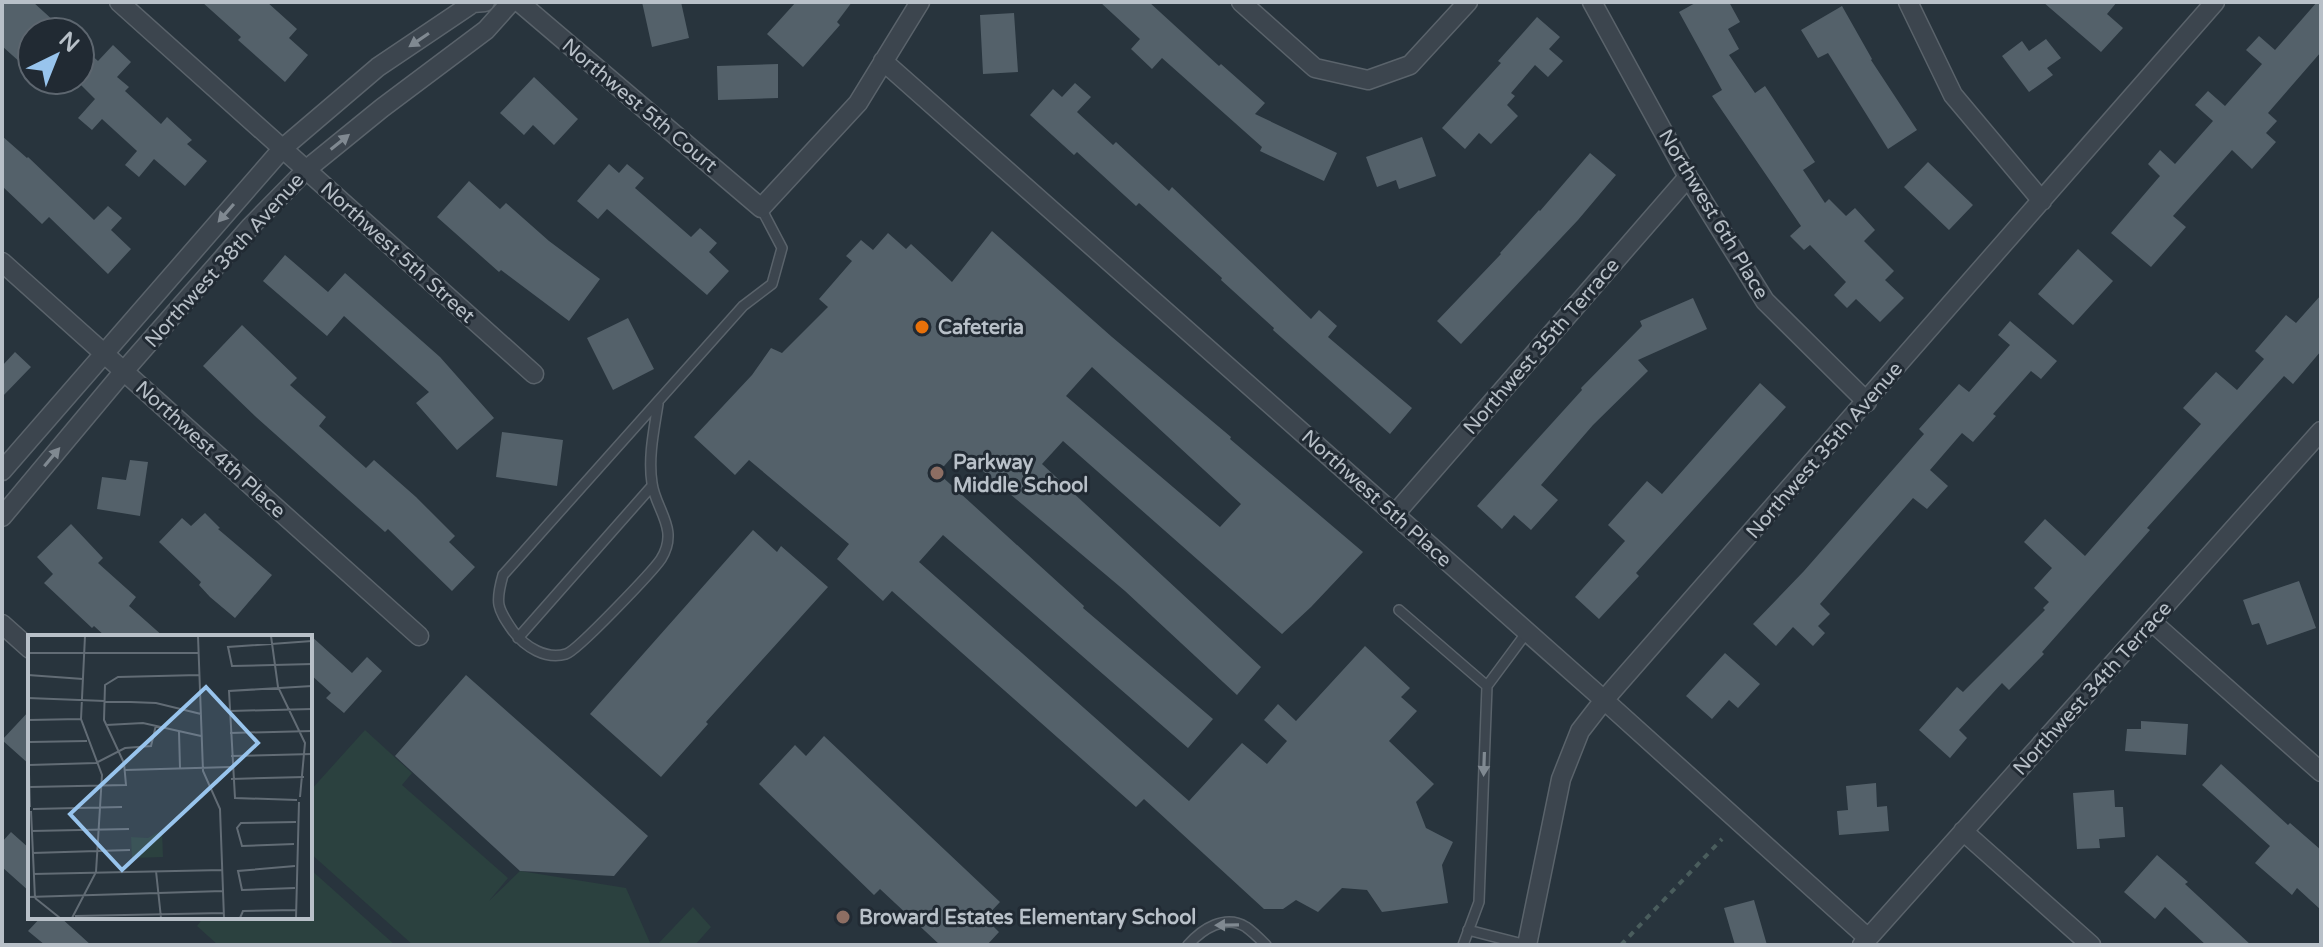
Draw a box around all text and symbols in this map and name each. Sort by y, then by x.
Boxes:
north arrow [16,16,96,96]
text: N [54,27,84,58]
one-way arrow [408,32,429,47]
street label: Northwest 5th Court [557,34,722,178]
street label: Northwest 6th Place [1653,125,1773,304]
one-way arrow [330,134,350,150]
street label: Northwest 38th Avenue [140,169,309,353]
street label: Northwest 5th Street [315,177,480,329]
one-way arrow [218,204,236,223]
street label: Northwest 35th Terrace [1459,254,1625,440]
place label: Cafeteria [938,316,1024,340]
marker: Cafeteria [913,318,931,336]
street label: Northwest 35th Avenue [1741,357,1908,544]
street label: Northwest 4th Place [130,376,290,523]
street label: Northwest 5th Place [1296,425,1456,572]
one-way arrow [43,447,60,467]
place label: Parkway Middle School [953,451,1088,498]
marker: Parkway Middle School [928,464,946,482]
street label: Northwest 34th Terrace [2008,597,2177,780]
inset map [28,635,312,919]
one-way arrow [1477,752,1490,777]
place label: Broward Estates Elementary School [859,906,1196,930]
marker: Broward Estates Elementary School [834,908,852,926]
one-way arrow [1214,919,1240,931]

